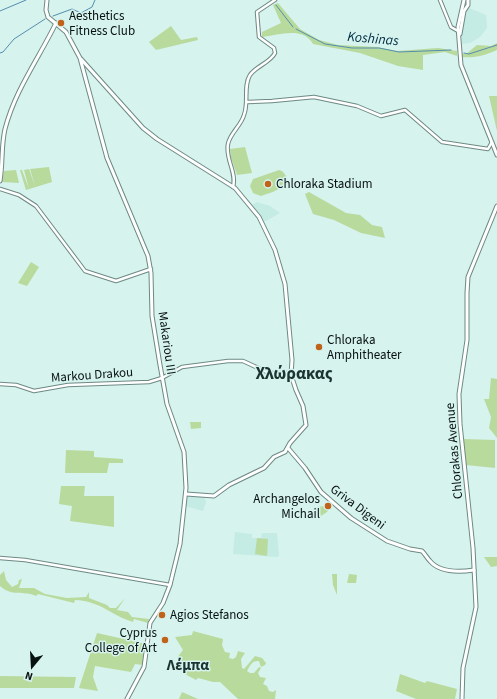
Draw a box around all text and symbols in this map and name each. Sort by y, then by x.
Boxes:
place label: Aesthetics Fitness Club [69,7,135,40]
marker: Aesthetics Fitness Club [56,18,66,28]
water label: Koshinas [346,27,400,51]
place label: Chloraka Stadium [276,175,373,193]
marker: Chloraka Stadium [263,179,273,189]
street label: Makariou III [154,310,180,376]
place label: Chloraka Amphitheater [327,331,402,364]
marker: Chloraka Amphitheater [314,342,324,352]
district label: Χλώρακας [255,362,333,386]
street label: Markou Drakou [50,363,134,387]
street label: Chlorakas Avenue [441,402,467,500]
street label: Griva Digeni [327,480,389,534]
place label: Archangelos Michail [253,490,321,523]
marker: Archangelos Michail [323,501,333,511]
place label: Agios Stefanos [170,606,249,624]
marker: Agios Stefanos [157,610,167,620]
place label: Cyprus College of Art [85,624,158,657]
marker: Cyprus College of Art [160,635,170,645]
north arrow [12,647,52,687]
district label: Λέμπα [166,655,209,676]
text: N [23,668,35,684]

